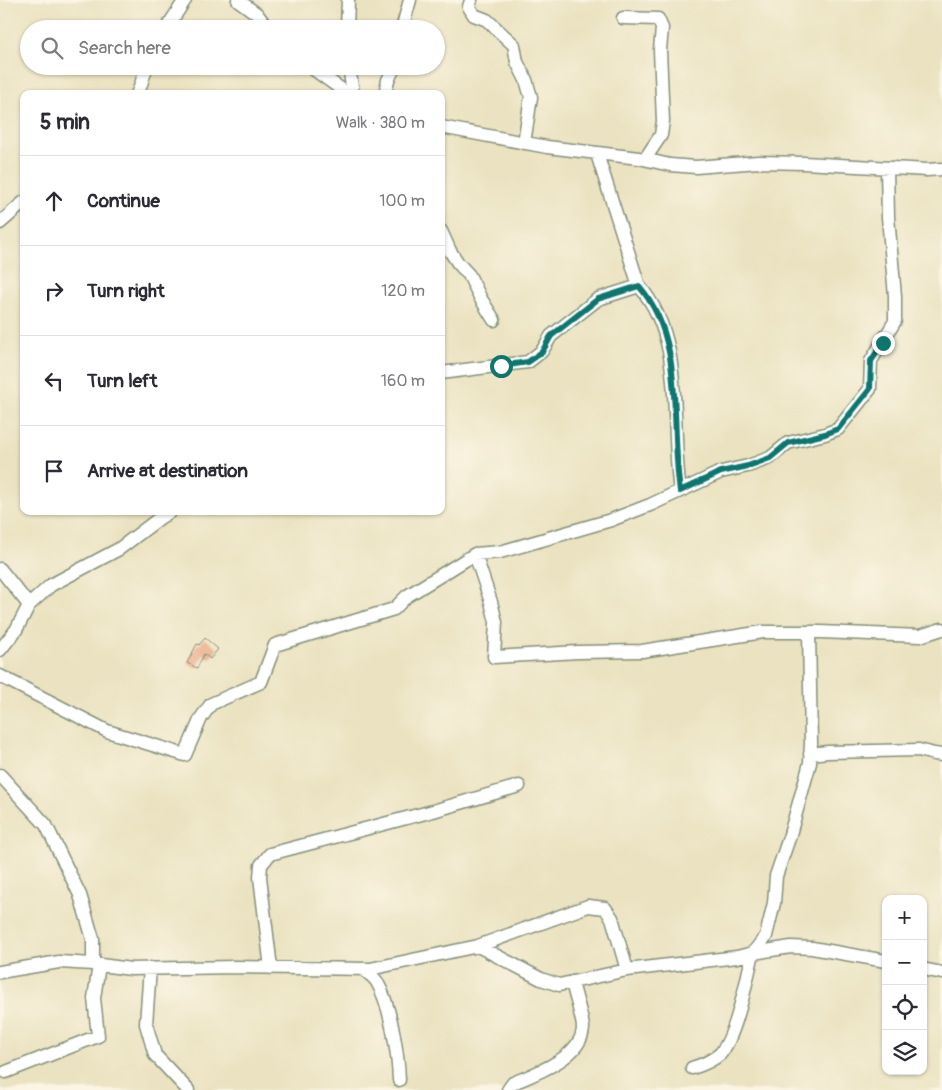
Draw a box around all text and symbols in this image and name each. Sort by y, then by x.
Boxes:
search box [20,20,445,75]
icon: search [38,34,66,62]
text: Search here [78,36,171,60]
text: 5 min [40,109,90,136]
text: Walk · 380 m [336,113,425,133]
icon: ahead [40,187,68,215]
text: Continue [87,189,160,213]
text: 100 m [379,191,425,211]
icon: right [40,277,68,305]
text: Turn right [87,279,165,303]
text: 120 m [381,281,425,301]
route end [872,332,895,355]
route start [490,355,513,378]
icon: left [40,367,68,395]
text: Turn left [87,369,157,393]
text: 160 m [381,371,425,391]
icon: arrive [40,457,68,485]
text: Arrive at destination [87,459,248,483]
map controls [882,895,927,1075]
button: + [882,895,927,940]
button: − [882,940,927,985]
button: locate [882,985,927,1030]
button: layers [882,1030,927,1075]

